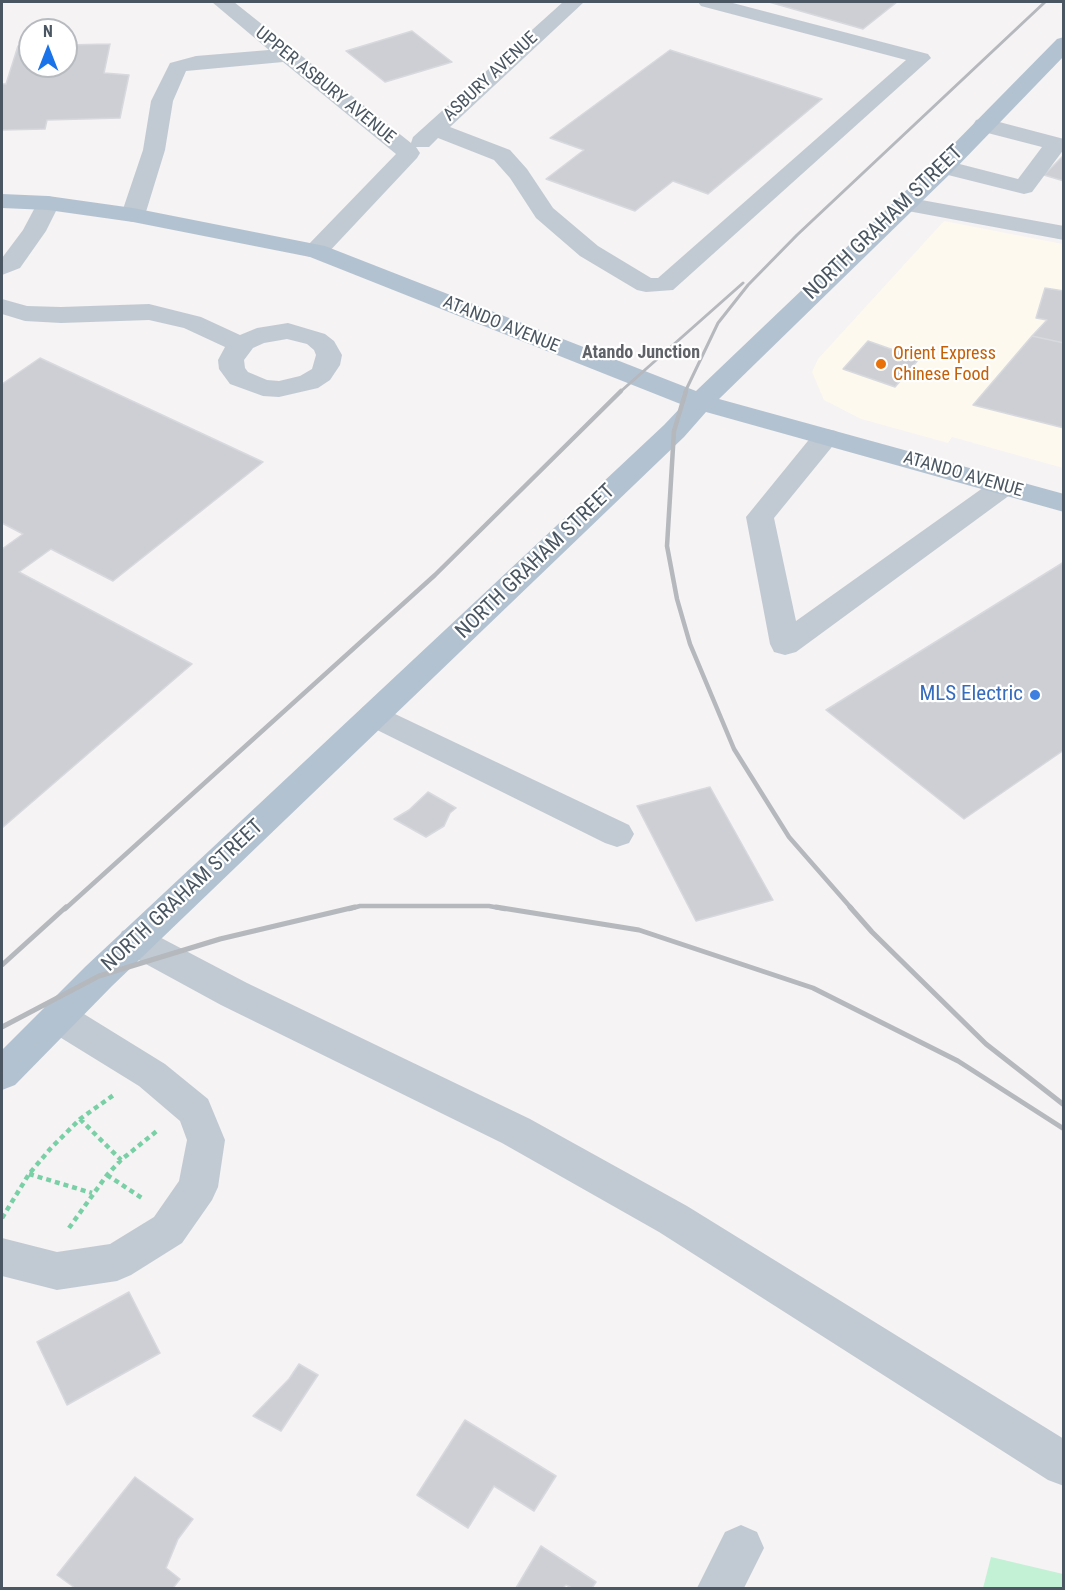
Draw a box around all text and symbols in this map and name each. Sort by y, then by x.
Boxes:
north arrow [18,18,78,78]
text: N [43,22,53,41]
street label: UPPER ASBURY AVENUE [251,23,399,149]
street label: ASBURY AVENUE [439,28,543,126]
street label: NORTH GRAHAM STREET [799,141,969,305]
street label: ATANDO AVENUE [440,292,562,358]
district label: Atando Junction [582,342,700,364]
place label: Orient Express Chinese Food [893,343,996,386]
marker: Orient Express Chinese Food [874,357,888,371]
street label: ATANDO AVENUE [901,448,1025,502]
street label: NORTH GRAHAM STREET [451,480,621,644]
place label: MLS Electric [920,682,1023,708]
marker: MLS Electric [1028,688,1042,702]
street label: NORTH GRAHAM STREET [97,815,269,977]

